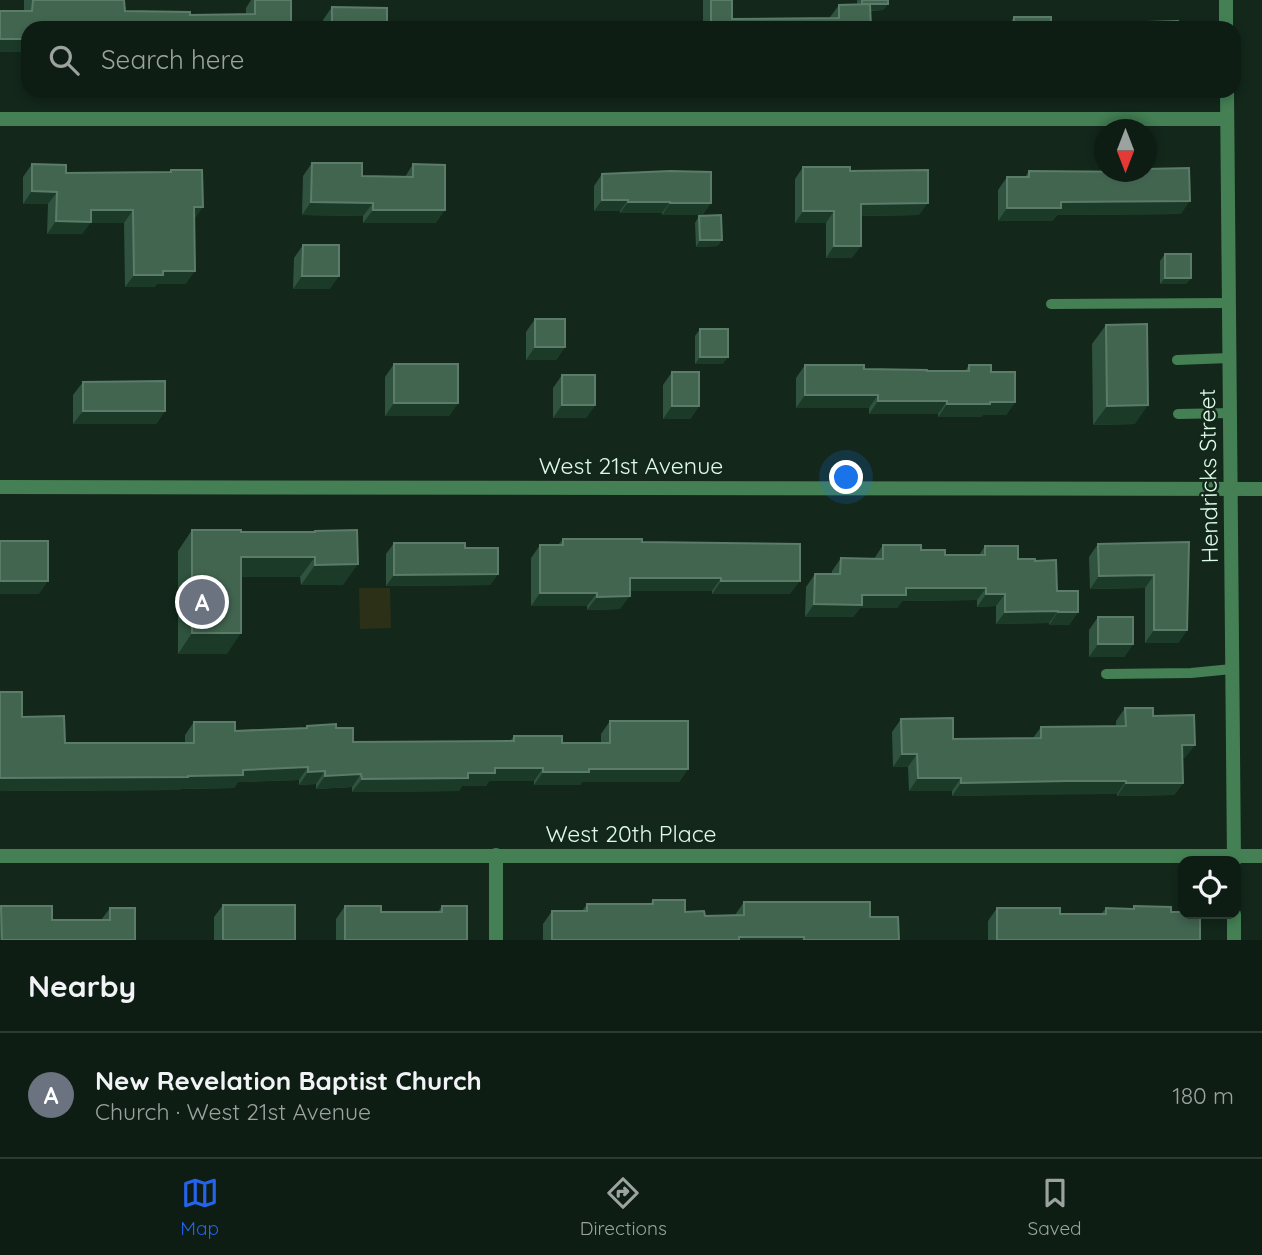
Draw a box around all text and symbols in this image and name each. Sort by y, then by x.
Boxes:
search box [21,21,1241,98]
icon: search [45,41,83,79]
text: Search here [101,43,245,76]
north arrow [1094,119,1157,182]
street label: Hendricks Street [1192,388,1224,564]
street label: West 21st Avenue [539,451,723,480]
your location [829,460,863,494]
pin: A [179,576,225,628]
street label: West 20th Place [545,819,717,848]
map controls [1178,856,1241,919]
button: locate [1178,856,1241,919]
text: Nearby [28,967,136,1005]
text: New Revelation Baptist Church [95,1064,482,1097]
text: A [44,1081,58,1110]
text: 180 m [1172,1081,1234,1110]
text: Church · West 21st Avenue [95,1097,371,1126]
tab: Map [180,1174,219,1240]
tab: Directions [580,1174,667,1240]
tab: Saved [1027,1174,1082,1240]

